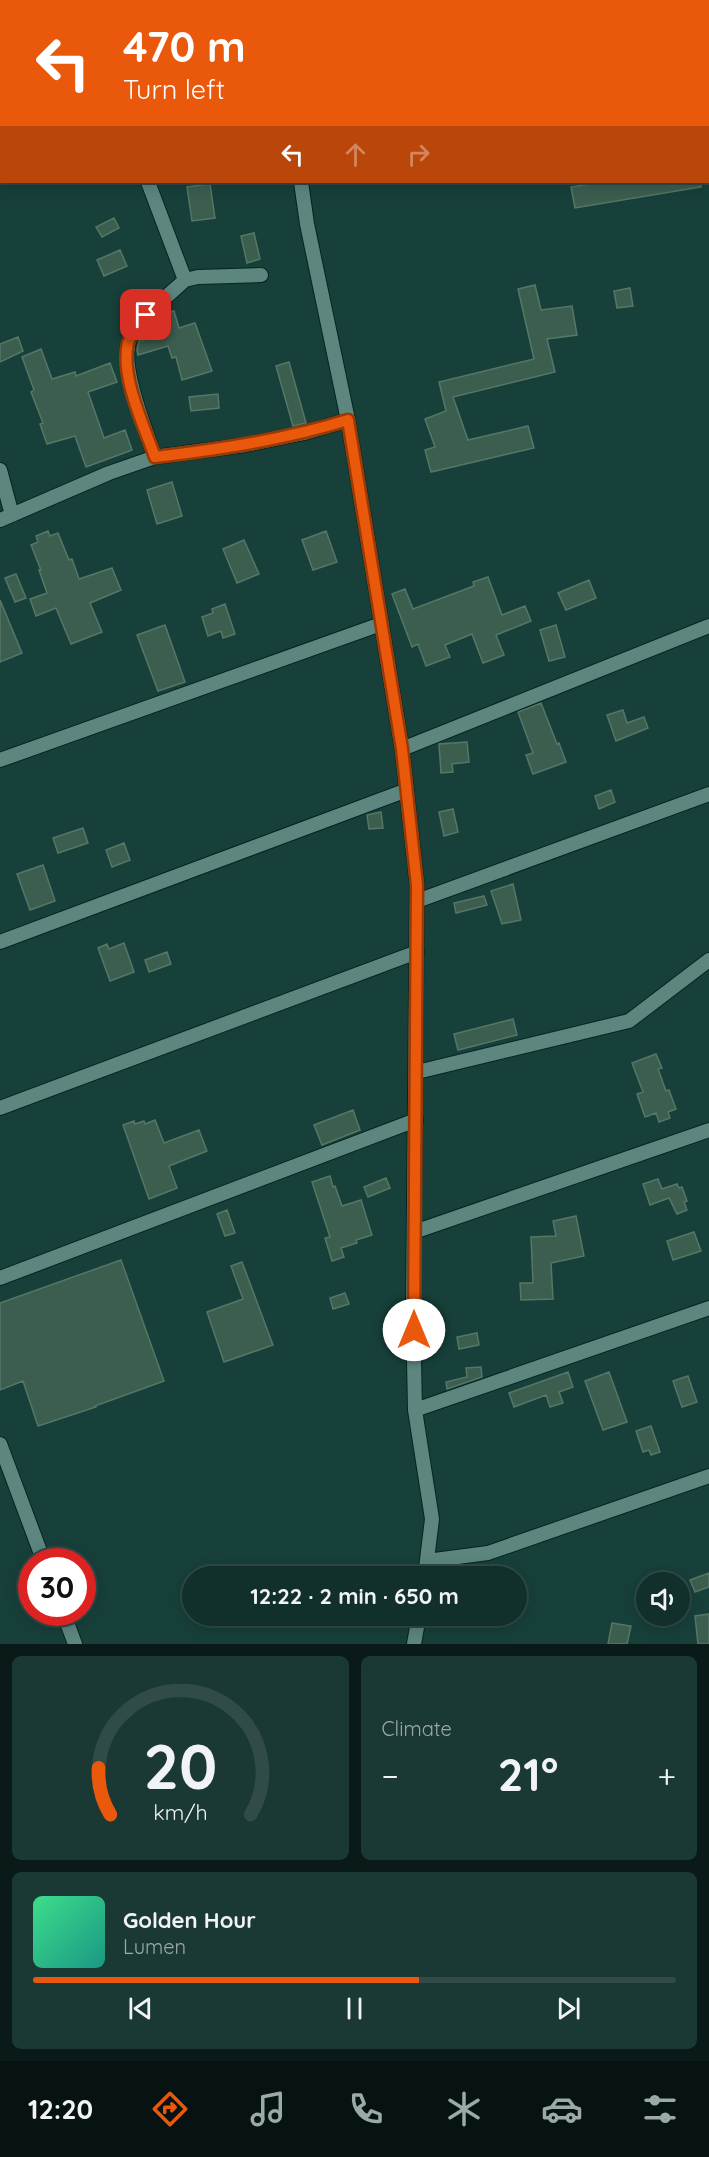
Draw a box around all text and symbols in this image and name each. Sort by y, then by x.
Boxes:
text: 470 m [123,20,246,73]
icon: left [24,24,102,102]
text: Turn left [123,72,225,106]
icon: left [276,138,309,171]
icon: ahead [339,138,372,171]
icon: right [402,138,435,171]
pin [120,289,171,340]
icon: arrive [129,298,162,331]
position arrow [382,1298,446,1362]
speed limit sign: 30 [18,1548,96,1626]
map controls [636,1572,690,1626]
button: sound [636,1572,690,1626]
text: 12:22 · 2 min · 650 m [250,1582,459,1610]
text: Climate [382,1716,452,1741]
text: 20 [143,1727,217,1805]
text: 21° [498,1746,558,1802]
text: − [382,1755,399,1796]
text: + [657,1755,676,1796]
text: km/h [153,1799,207,1825]
text: Golden Hour [123,1906,256,1934]
text: Lumen [123,1934,186,1959]
icon: previous [124,1992,157,2025]
icon: pause [338,1992,371,2025]
icon: next [552,1992,585,2025]
icon: directions [149,2088,191,2130]
icon: music [247,2088,289,2130]
icon: phone [345,2088,387,2130]
icon: climate [443,2088,485,2130]
icon: car [541,2088,583,2130]
icon: filters [639,2088,681,2130]
text: 12:20 [28,2092,93,2126]

